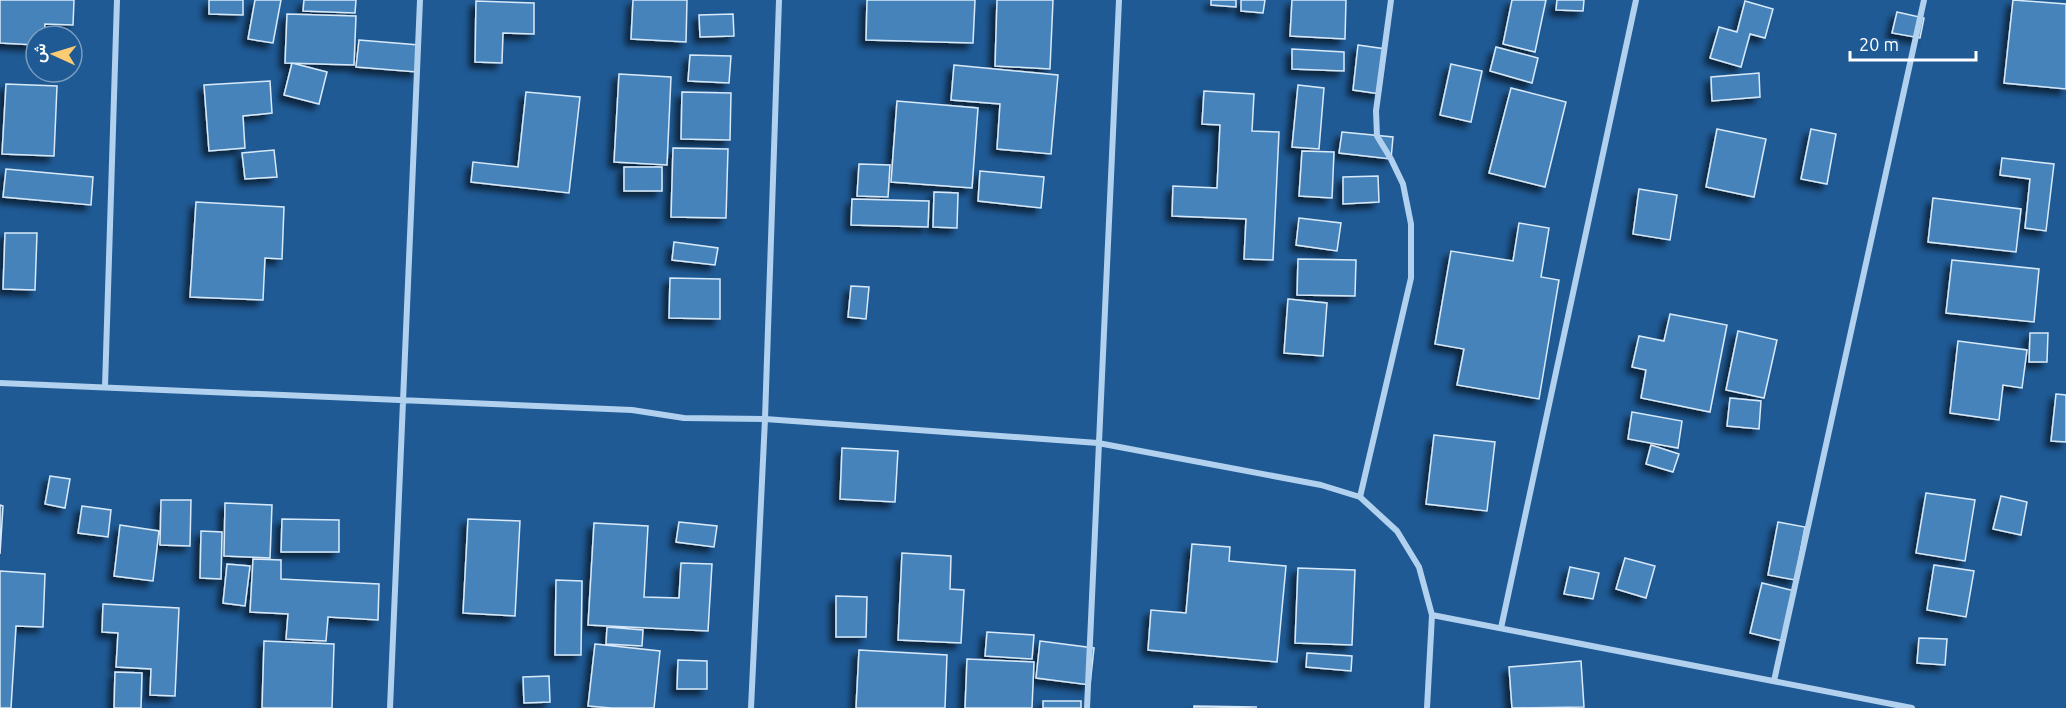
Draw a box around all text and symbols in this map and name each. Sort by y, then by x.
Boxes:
north arrow [24,24,84,84]
scale bar [1850,24,1976,62]
text: 20 m [1859,34,1899,54]
text: ش [29,43,50,63]

